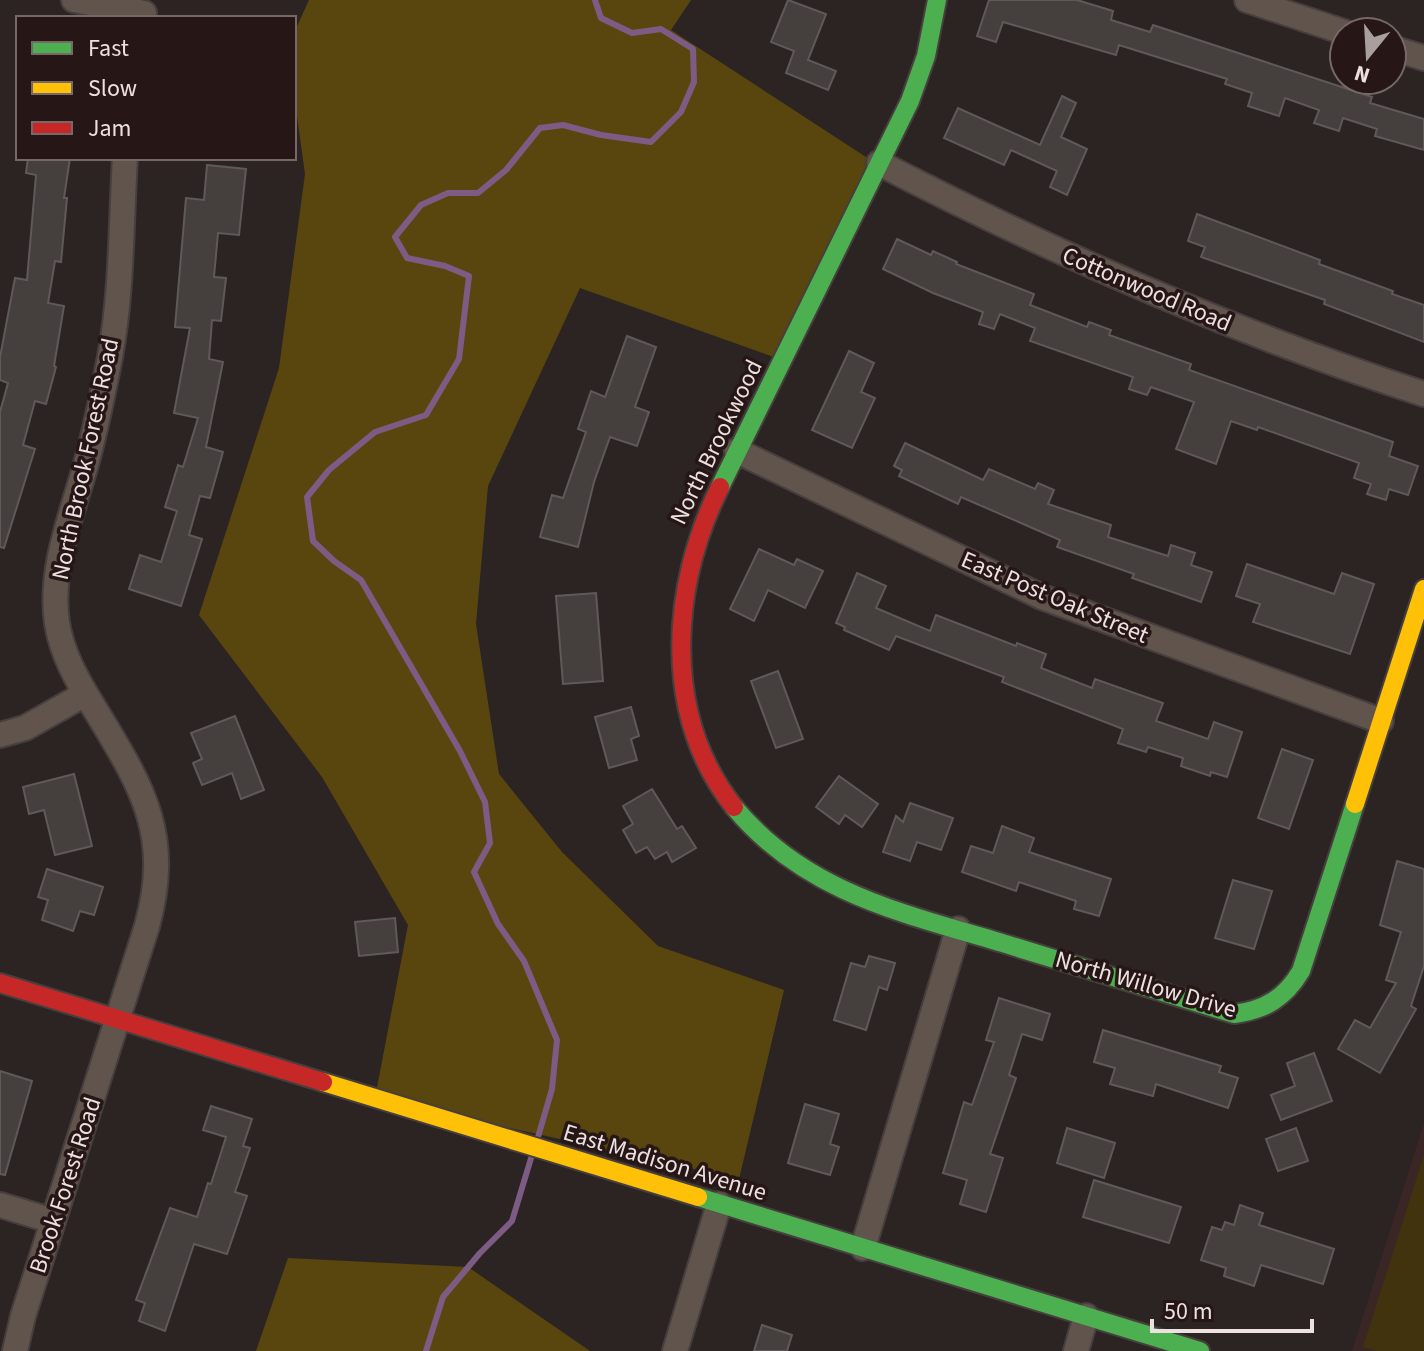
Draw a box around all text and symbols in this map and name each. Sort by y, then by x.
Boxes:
legend [16,16,296,160]
north arrow [1328,16,1408,96]
text: Fast [88,31,129,66]
text: N [1350,57,1374,92]
text: Slow [88,71,137,106]
text: Jam [88,111,132,146]
street label: Cottonwood Road [1057,238,1237,341]
street label: North Brook Forest Road [43,335,128,583]
street label: North Brookwood [661,354,772,531]
street label: East Post Oak Street [956,542,1154,653]
street label: North Willow Drive [1051,942,1240,1027]
street label: Brook Forest Road [20,1093,110,1278]
street label: East Madison Avenue [559,1115,771,1210]
scale bar [1152,1283,1312,1333]
text: 50 m [1164,1294,1213,1329]

